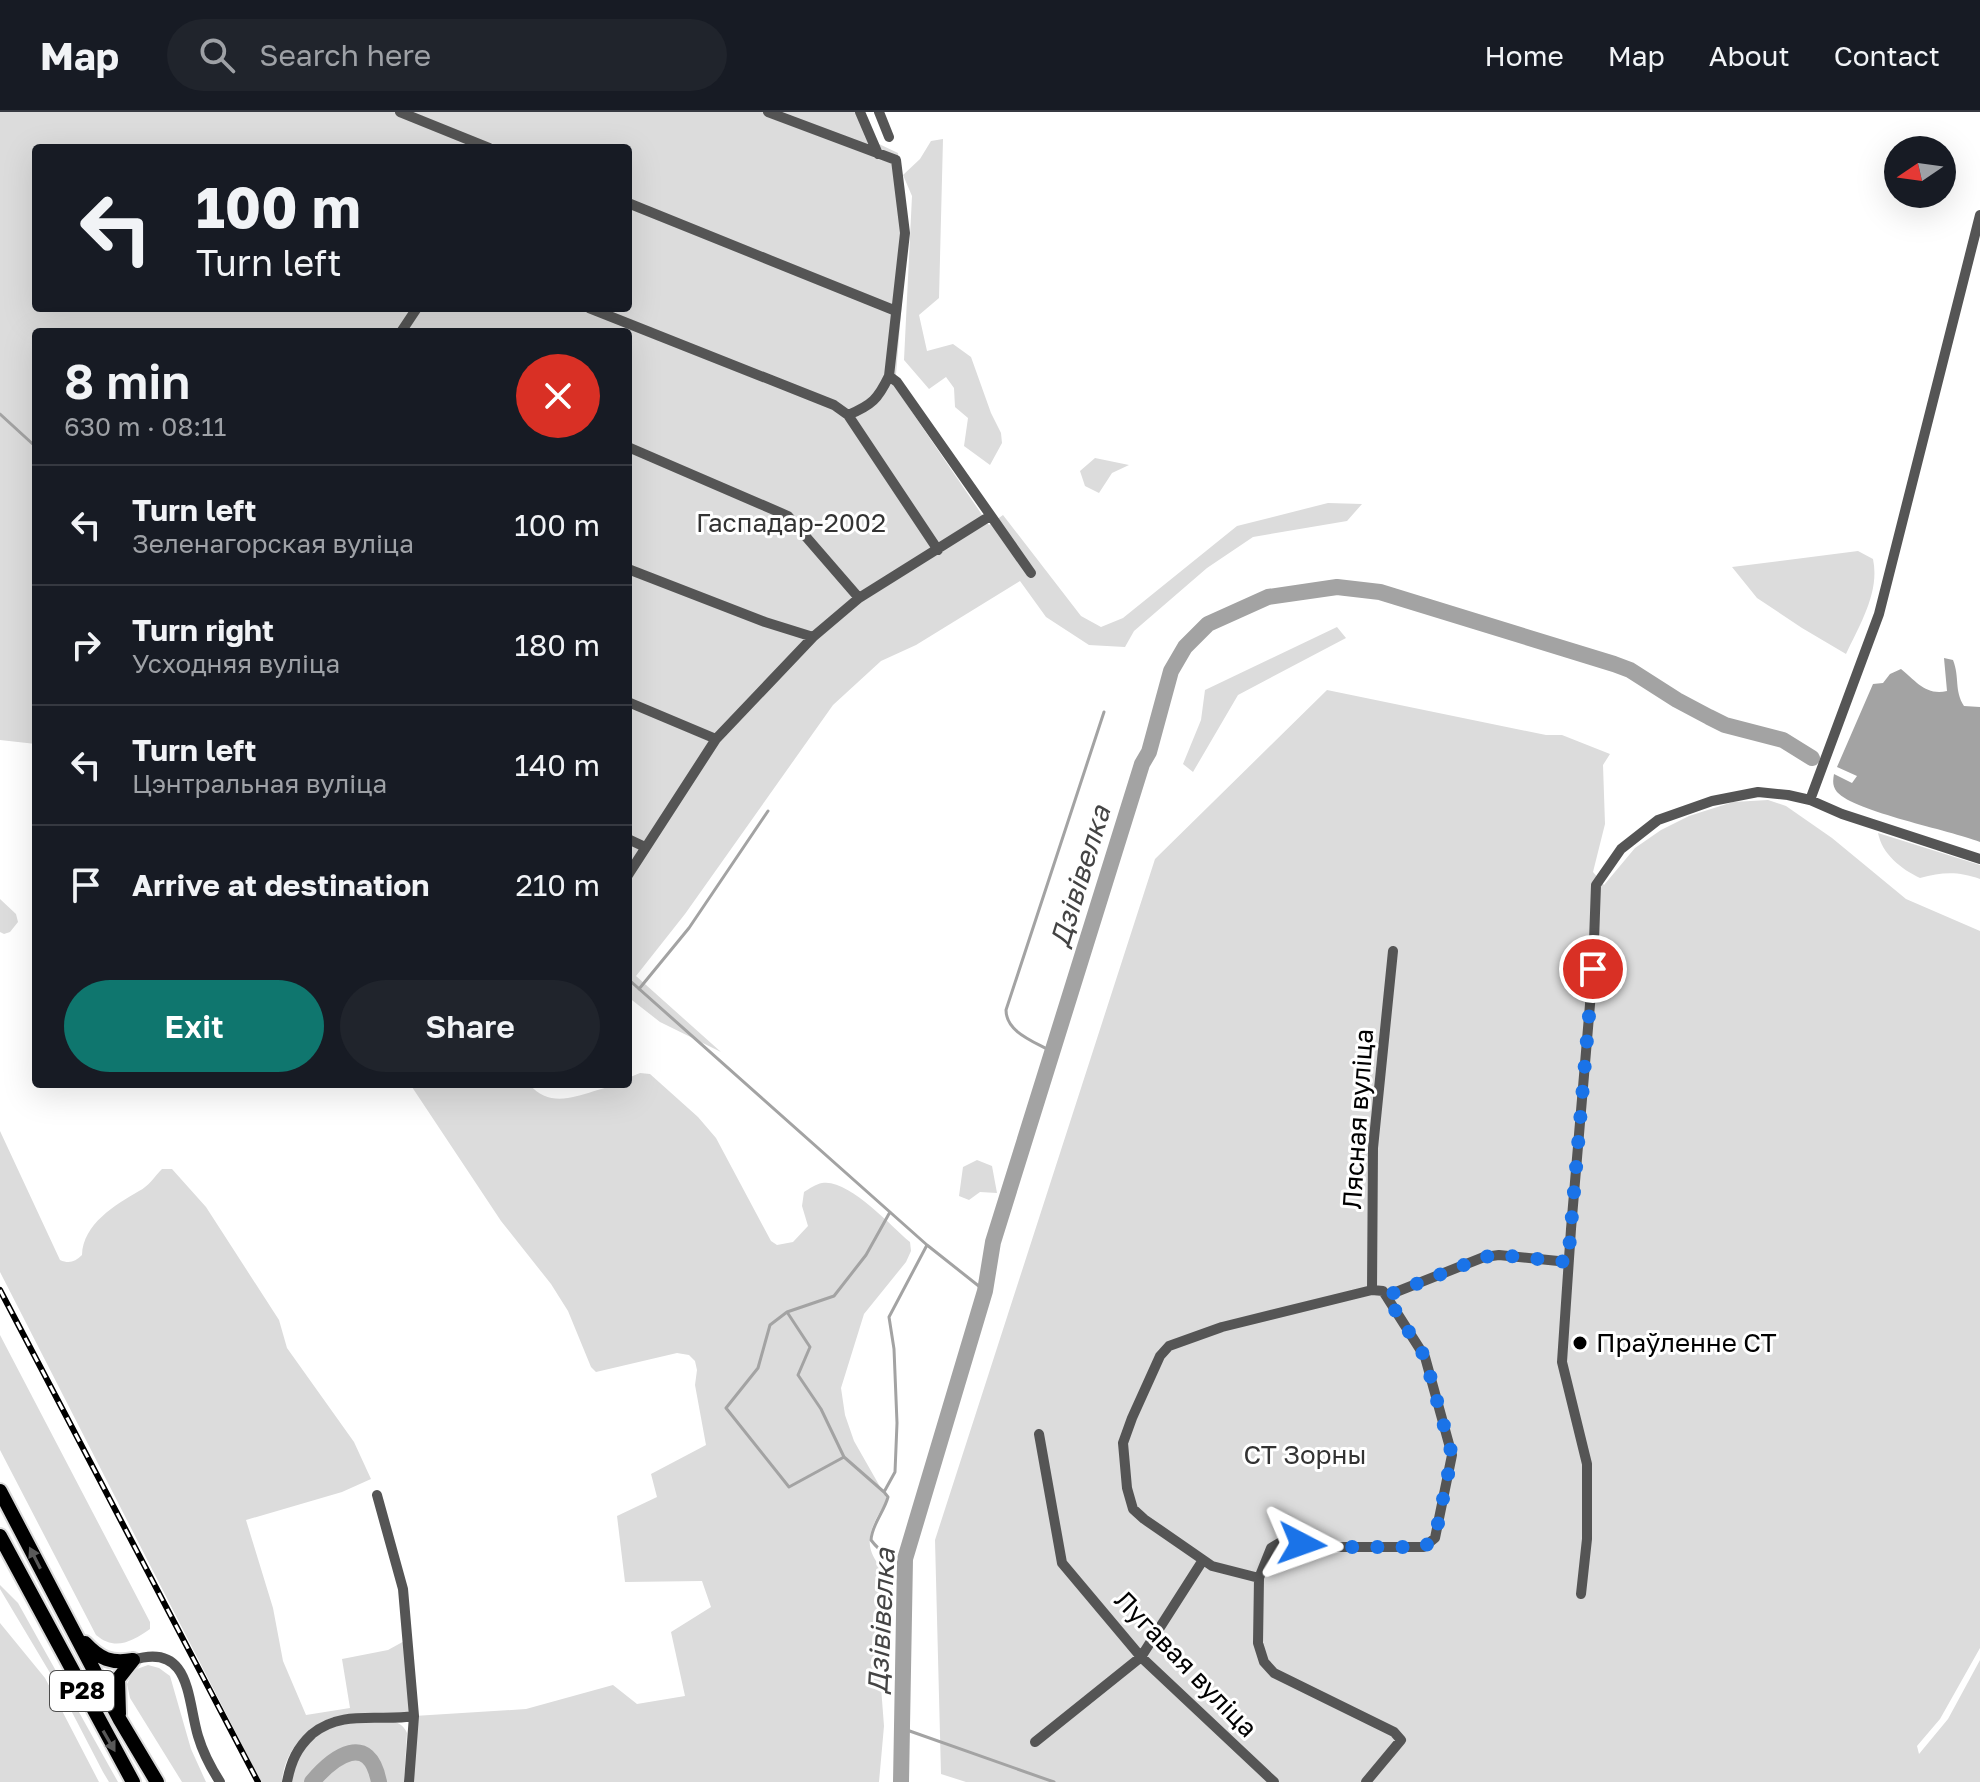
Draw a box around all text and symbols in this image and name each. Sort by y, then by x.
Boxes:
search box [167,19,727,91]
text: Map [40,33,119,78]
icon: search [195,33,239,77]
text: Search here [259,37,431,73]
text: Home [1485,39,1564,72]
text: Map [1608,39,1665,72]
text: About [1709,39,1790,72]
text: Contact [1834,39,1940,72]
north arrow [1884,136,1956,208]
map controls [1884,136,1956,208]
text: 100 m [196,173,361,240]
icon: left [64,176,168,280]
text: Turn left [196,241,342,284]
text: 8 min [64,352,190,410]
button: close [516,354,600,438]
text: 630 m · 08:11 [64,411,226,442]
text: Turn left [132,492,257,528]
icon: left [64,503,108,547]
text: 100 m [514,507,600,543]
park label: Гаспадар-2002 [696,507,886,538]
text: Зеленагорская вуліца [132,528,414,559]
text: Turn right [132,612,274,648]
icon: right [64,623,108,667]
text: 180 m [515,627,600,663]
text: Усходняя вуліца [132,648,340,679]
text: Turn left [132,732,257,768]
icon: left [64,743,108,787]
text: 140 m [515,747,600,783]
text: Цэнтральная вуліца [132,768,387,799]
water label: Дзівівелка [1042,800,1117,951]
icon: arrive [64,863,108,907]
text: Arrive at destination [132,867,429,903]
text: 210 m [515,867,600,903]
pin [1559,935,1627,1003]
icon: arrive [1571,947,1615,991]
button: Exit [64,980,324,1072]
button: Share [340,980,600,1072]
street label: Лясная вуліца [1336,1028,1379,1210]
place label: Праўленне СТ [1596,1327,1777,1358]
marker: Праўленне СТ [1571,1334,1589,1352]
park label: СТ Зорны [1244,1439,1366,1470]
position arrow [1260,1502,1344,1586]
water label: Дзівівелка [860,1546,901,1695]
one-way arrow [28,1547,42,1569]
street label: Лугавая вуліца [1109,1584,1264,1743]
road number: Р28 [50,1671,114,1711]
one-way arrow [102,1730,116,1752]

